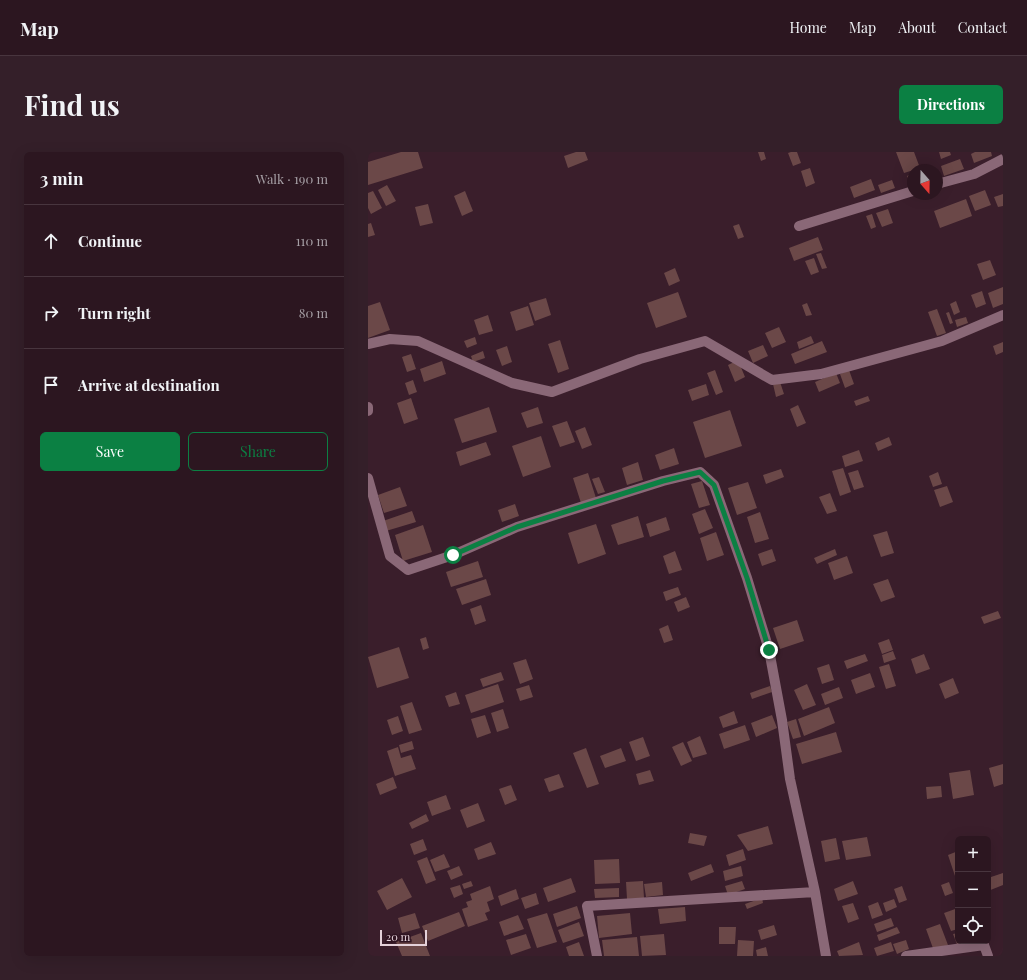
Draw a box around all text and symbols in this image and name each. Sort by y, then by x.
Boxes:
text: Map [20,15,59,41]
text: Home [789,18,827,37]
text: Map [849,18,876,37]
text: About [898,18,936,37]
text: Contact [958,18,1007,37]
button: Directions [899,85,1003,124]
text: Find us [24,86,120,123]
north arrow [907,164,943,200]
text: 3 min [40,167,83,189]
text: Walk · 190 m [256,170,328,187]
icon: ahead [40,230,62,252]
text: Continue [78,231,142,251]
text: 110 m [296,232,328,249]
icon: right [40,302,62,324]
text: Turn right [78,303,151,323]
text: 80 m [299,304,328,321]
icon: arrive [40,374,62,396]
text: Arrive at destination [78,375,220,395]
button: Save [40,432,180,471]
button: Share [188,432,328,471]
route start [444,546,462,564]
route end [760,641,778,659]
map controls [955,836,991,944]
button: + [955,836,991,872]
button: − [955,872,991,908]
button: locate [955,908,991,944]
scale bar [380,928,427,947]
text: 20 m [386,929,410,944]

